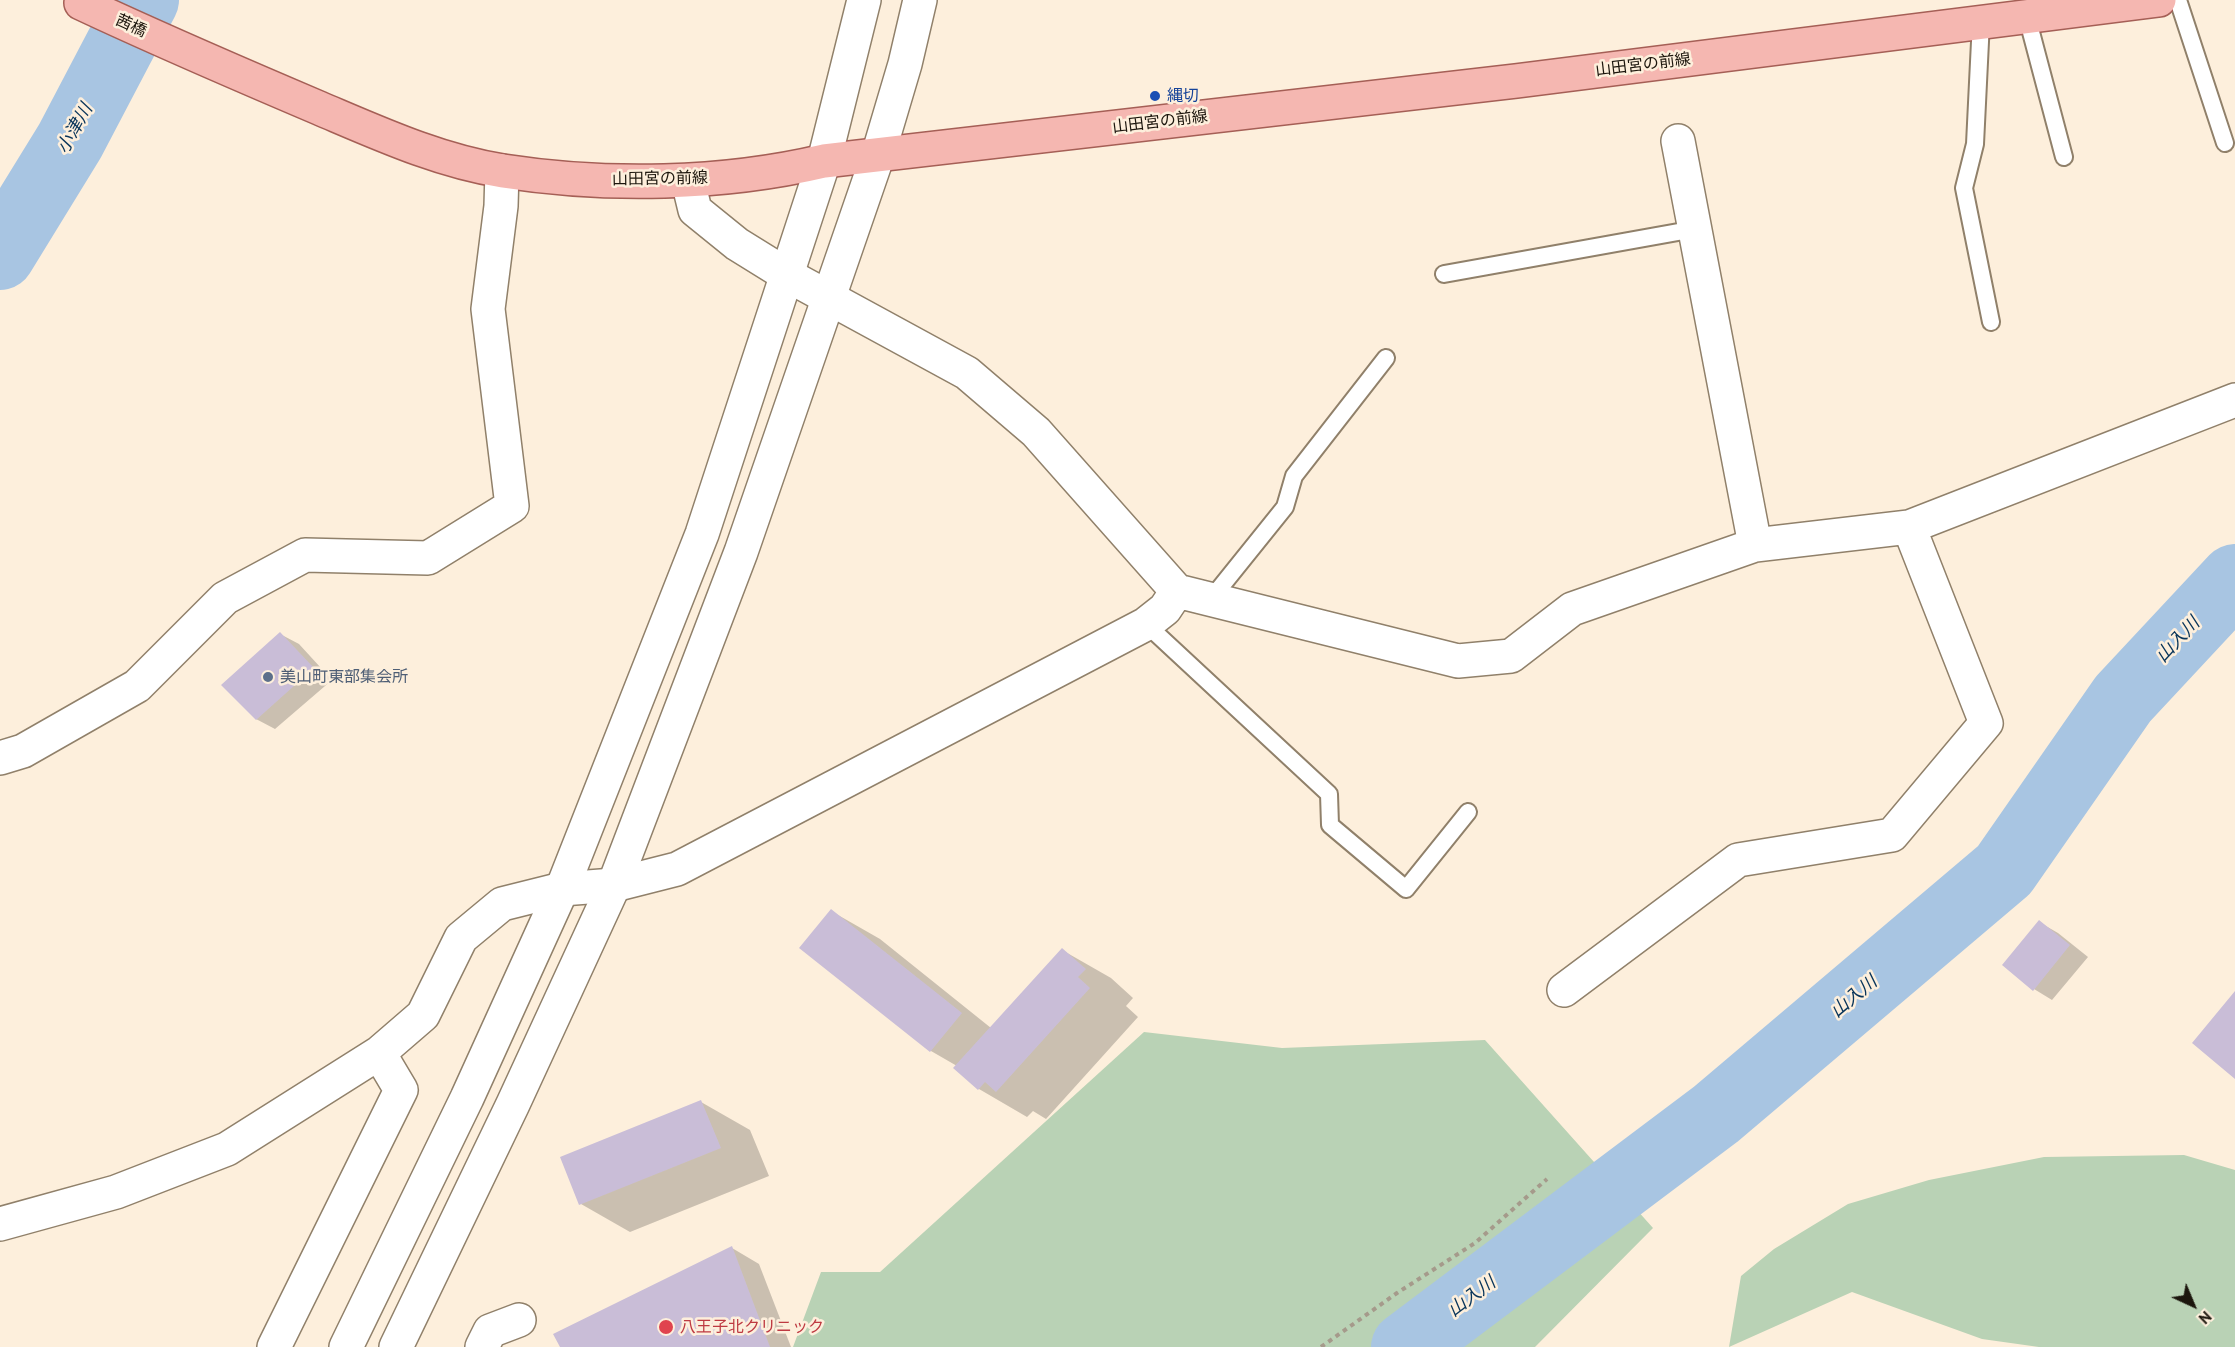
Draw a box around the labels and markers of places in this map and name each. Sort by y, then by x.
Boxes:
place label: 縄切 [1167,86,1199,106]
marker: 縄切 [1148,89,1162,103]
place label: 美山町東部集会所 [280,667,408,687]
marker: 美山町東部集会所 [261,670,275,684]
place label: 八王子北クリニック [680,1317,824,1337]
marker: 八王子北クリニック [657,1318,675,1336]

